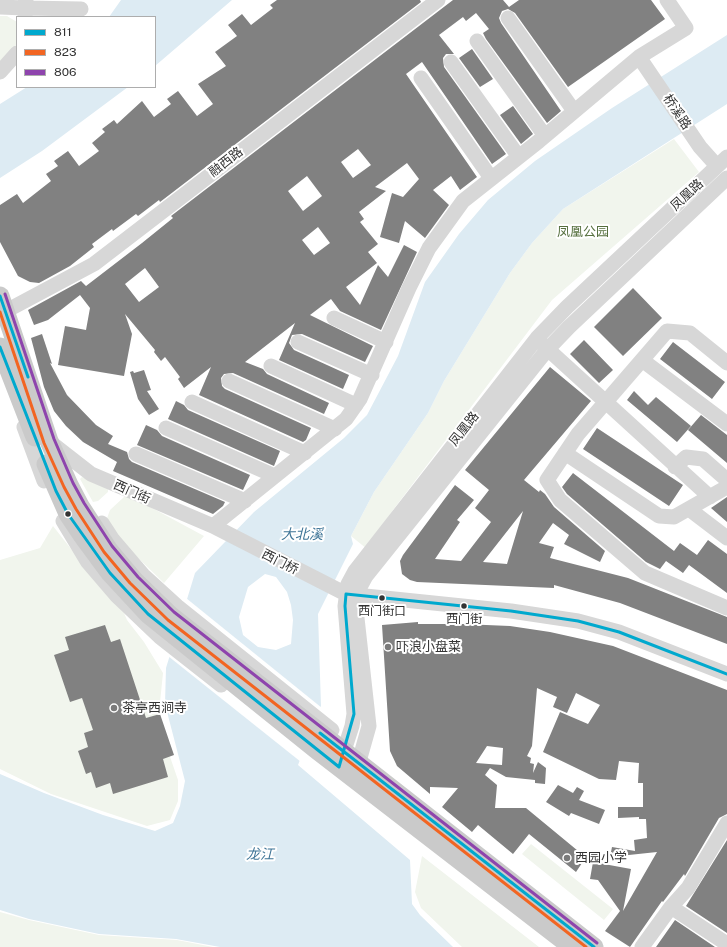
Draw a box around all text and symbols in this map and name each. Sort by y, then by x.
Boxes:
legend [16,16,156,88]
text: 811 [54,25,72,39]
text: 823 [54,45,76,59]
text: 806 [54,65,76,79]
street label: 桥溪路 [660,91,694,133]
street label: 融西路 [206,144,246,180]
street label: 凤凰路 [667,176,707,214]
park label: 凤凰公园 [557,224,609,240]
street label: 凤凰路 [446,409,482,449]
street label: 西门街 [111,477,153,507]
unlabelled marker [63,509,73,519]
water label: 大北溪 [281,527,323,543]
street label: 西门桥 [259,546,301,578]
marker: 西门街口 [377,593,387,603]
marker: 西门街 [459,601,469,611]
place label: 西门街口 [358,604,406,618]
place label: 西门街 [446,612,482,626]
place label: 吓浪小盘菜 [396,639,461,655]
marker: 吓浪小盘菜 [383,642,393,652]
place label: 茶亭西涧寺 [122,700,187,716]
marker: 茶亭西涧寺 [109,703,119,713]
water label: 龙江 [246,847,274,863]
place label: 西园小学 [575,850,627,866]
marker: 西园小学 [562,853,572,863]

